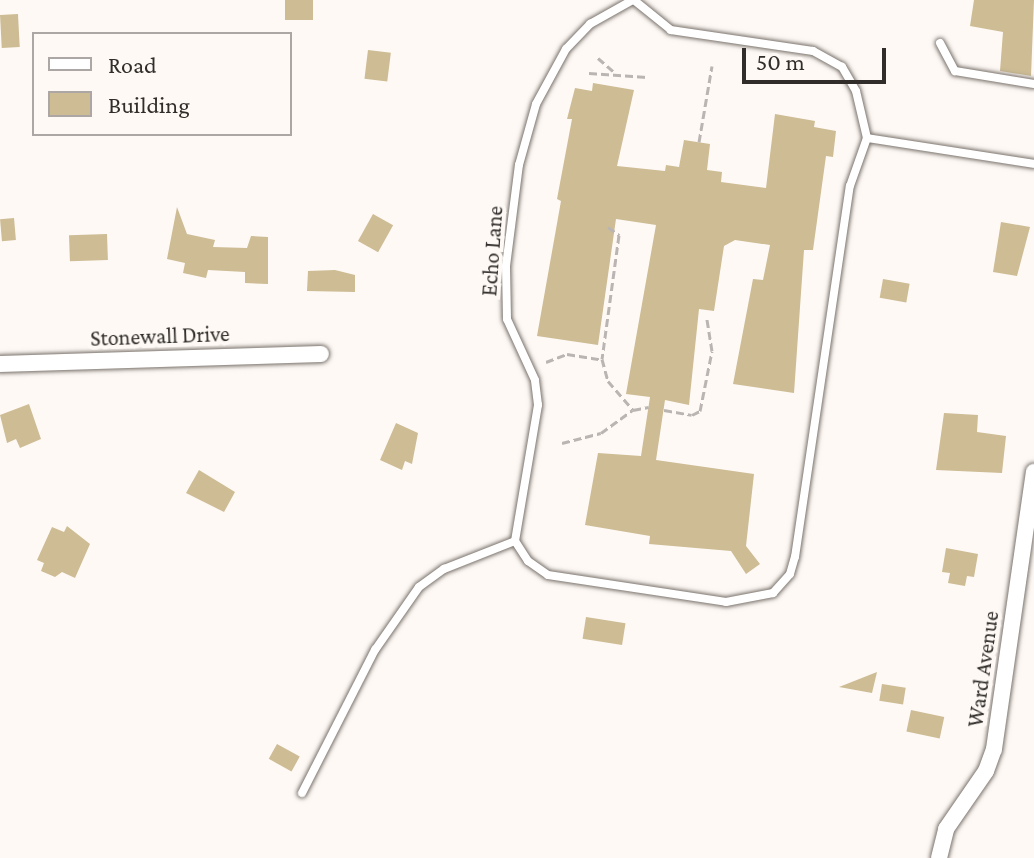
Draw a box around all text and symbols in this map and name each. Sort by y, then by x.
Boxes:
legend [32,32,292,136]
scale bar [746,32,890,82]
text: 50 m [756,48,805,75]
text: Road [108,51,157,78]
text: Building [108,91,190,118]
street label: Echo Lane [476,205,508,297]
street label: Stonewall Drive [90,320,230,352]
street label: Ward Avenue [962,609,1004,729]

